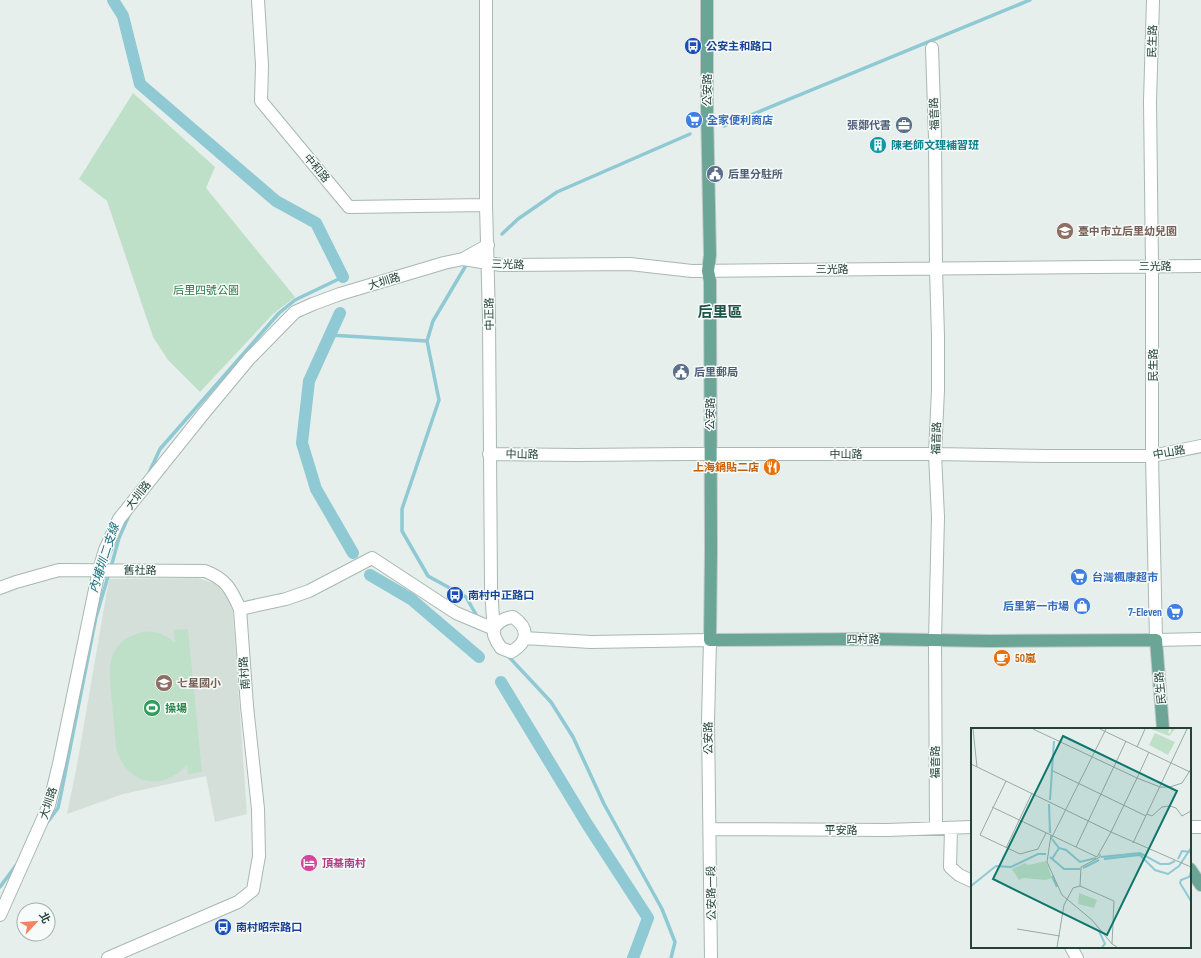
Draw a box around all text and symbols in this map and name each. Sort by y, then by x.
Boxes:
street label: 民生路 [1145,24,1160,58]
bus stop icon: 公安主和路口 [683,36,703,56]
place label: 公安主和路口 [706,40,772,53]
street label: 公安路 [701,74,714,107]
street label: 福音路 [927,97,942,131]
supermarket icon: 全家便利商店 [684,110,704,130]
place label: 全家便利商店 [707,114,773,127]
office icon: 張鄭代書 [894,115,914,135]
place label: 張鄭代書 [847,119,891,132]
building icon: 陳老師文理補習班 [868,135,888,155]
place label: 陳老師文理補習班 [891,139,979,152]
street label: 中和路 [301,152,332,185]
public building icon: 后里分駐所 [705,164,725,184]
place label: 后里分駐所 [728,168,783,181]
school or university icon: 臺中市立后里幼兒園 [1055,221,1075,241]
place label: 臺中市立后里幼兒園 [1078,225,1177,238]
street label: 三光路 [491,257,525,272]
street label: 三光路 [1139,260,1172,273]
street label: 三光路 [816,263,849,276]
street label: 大圳路 [366,270,402,293]
park label: 后里四號公園 [173,284,239,297]
street label: 中正路 [483,297,496,331]
district label: 后里區 [697,303,743,322]
street label: 民生路 [1147,349,1160,382]
public building icon: 后里郵局 [671,362,691,382]
place label: 后里郵局 [694,366,738,379]
street label: 公安路 [704,398,717,431]
street label: 福音路 [929,421,944,455]
street label: 中山路 [1152,443,1186,462]
street label: 中山路 [505,448,539,461]
street label: 中山路 [830,448,863,461]
restaurant icon: 上海鍋貼二店 [762,457,782,477]
place label: 上海鍋貼二店 [693,461,759,474]
street label: 大圳路 [123,478,154,512]
water label: 內埔圳二支線 [86,520,123,595]
street label: 舊社路 [123,564,157,577]
supermarket icon: 台灣楓康超市 [1069,567,1089,587]
place label: 台灣楓康超市 [1092,571,1158,584]
bus stop icon: 南村中正路口 [445,585,465,605]
place label: 南村中正路口 [468,589,534,602]
shop icon: 后里第一市場 [1072,596,1092,616]
place label: 后里第一市場 [1003,600,1069,613]
supermarket icon: 7-Eleven [1165,602,1185,622]
place label: 7-Eleven [1128,606,1162,619]
street label: 四村路 [847,633,880,646]
cafe icon: 50嵐 [992,648,1012,668]
place label: 50嵐 [1015,652,1036,665]
street label: 南村路 [237,656,252,690]
street label: 民生路 [1153,671,1168,705]
school or university icon: 七星國小 [154,673,174,693]
place label: 七星國小 [177,677,221,690]
sports icon: 操場 [142,698,162,718]
place label: 操場 [165,702,187,715]
street label: 公安路 [702,721,715,755]
inset map [971,728,1191,948]
street label: 福音路 [929,746,942,779]
street label: 大圳路 [37,785,60,821]
street label: 平安路 [825,824,858,837]
hotel icon: 頂基南村 [299,853,319,873]
place label: 頂基南村 [322,857,366,870]
street label: 公安路一段 [705,865,718,921]
north arrow [16,902,56,942]
text: 北 [36,910,53,926]
bus stop icon: 南村昭宗路口 [213,917,233,937]
place label: 南村昭宗路口 [236,921,302,934]

